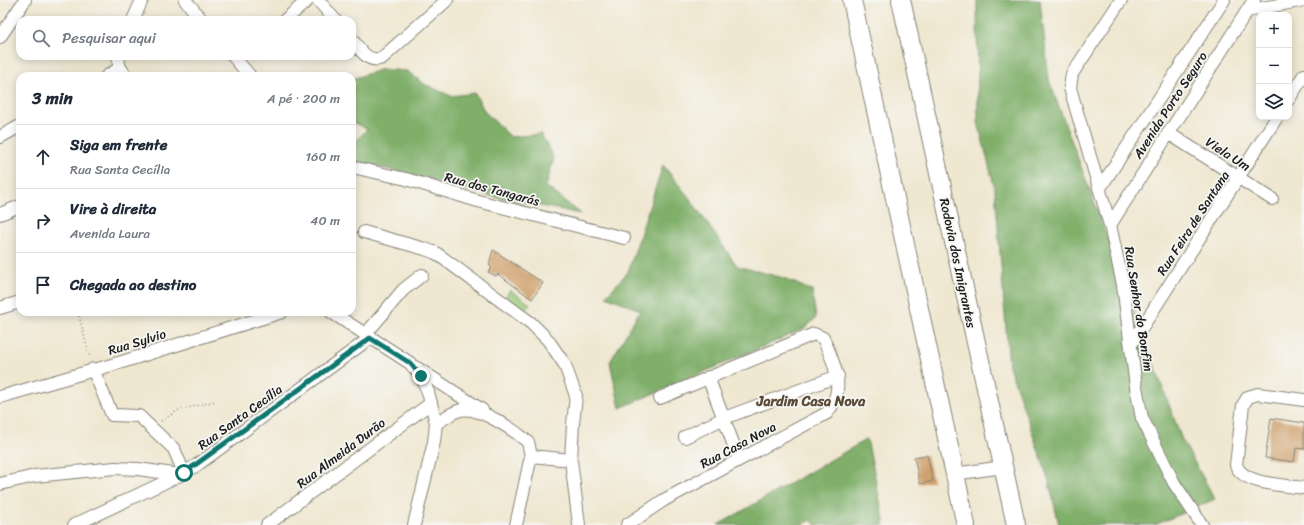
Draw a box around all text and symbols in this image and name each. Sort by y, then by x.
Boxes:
map controls [1256,12,1292,120]
button: + [1256,12,1292,48]
search box [16,16,356,60]
text: Pesquisar aqui [62,25,156,51]
icon: search [30,27,52,49]
street label: Avenida Porto Seguro [1126,46,1214,164]
button: − [1256,48,1292,84]
text: 3 min [32,83,73,113]
button: layers [1256,84,1292,120]
text: A pé · 200 m [267,87,340,110]
street label: Viela Um [1201,131,1255,177]
text: Siga em frente [70,132,167,158]
text: 160 m [305,145,340,168]
icon: ahead [32,146,54,168]
text: Rua Santa Cecília [70,158,170,181]
street label: Rua dos Tangarás [442,165,543,213]
street label: Rua Feira de Santana [1150,166,1236,280]
text: Vire à direita [70,196,156,222]
street label: Rodovia dos Imigrantes [933,196,983,331]
text: 40 m [310,209,340,232]
icon: right [32,210,54,232]
text: Avenida Laura [70,222,150,245]
street label: Rua Senhor do Bonfim [1118,245,1160,373]
text: Chegada ao destino [70,272,196,298]
icon: arrive [32,274,54,296]
street label: Rua Sylvio [105,322,169,362]
route end [412,367,430,385]
street label: Rua Santa Cecília [193,378,288,456]
district label: Jardim Casa Nova [756,389,866,414]
street label: Rua Almeida Durão [291,411,391,494]
street label: Rua Casa Nova [696,415,781,475]
route start [175,464,193,482]

